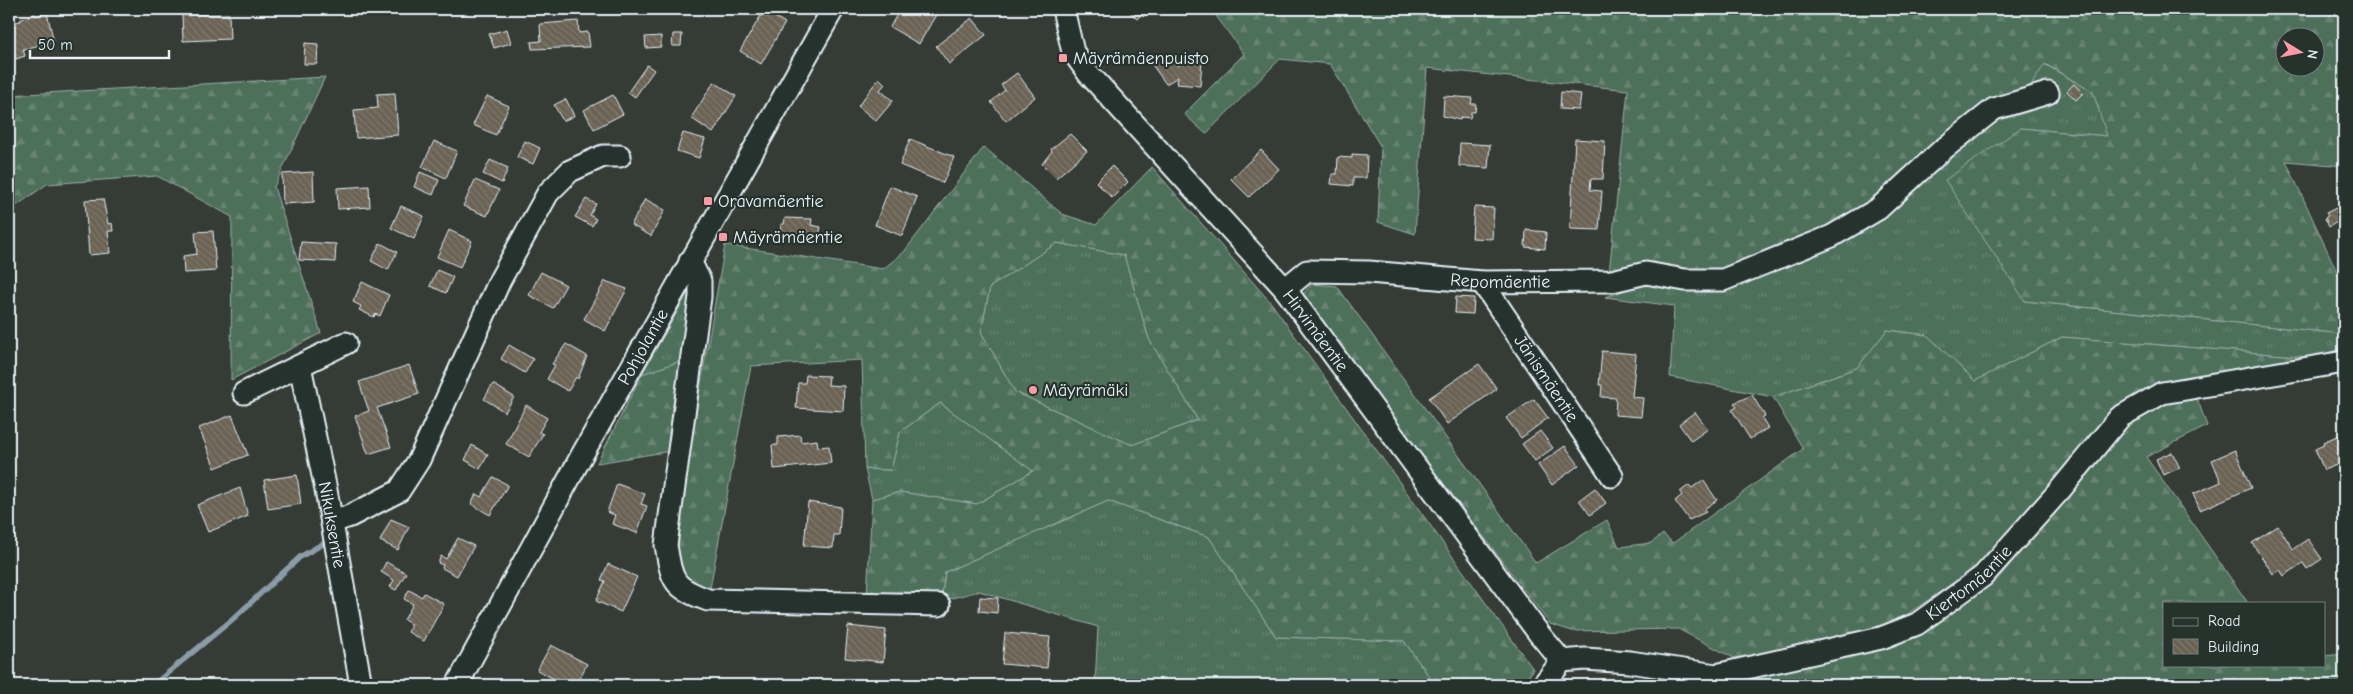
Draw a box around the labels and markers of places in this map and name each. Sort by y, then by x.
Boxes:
place label: Mäyrämäenpuisto [1073,48,1209,69]
marker: Mäyrämäenpuisto [1057,52,1069,64]
place label: Oravamäentie [718,191,824,212]
marker: Oravamäentie [702,195,714,207]
place label: Mäyrämäentie [733,227,843,248]
marker: Mäyrämäentie [717,231,729,243]
place label: Mäyrämäki [1043,380,1128,401]
marker: Mäyrämäki [1027,384,1039,396]

